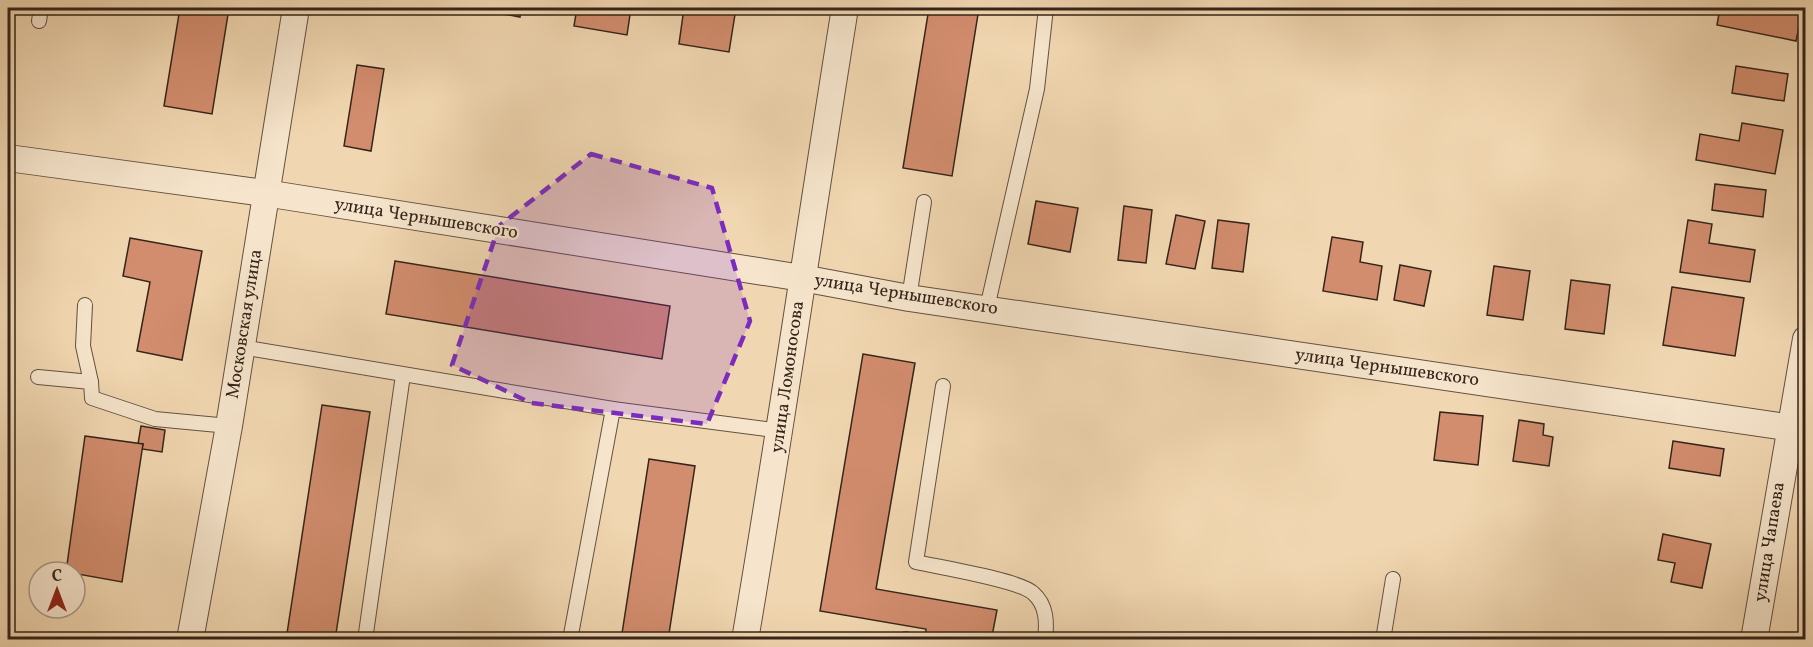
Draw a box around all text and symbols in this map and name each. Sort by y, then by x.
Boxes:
street label: улица Чернышевского [332,192,520,246]
street label: Московская улица [221,247,269,401]
street label: улица Чернышевского [812,268,1000,322]
street label: улица Ломоносова [765,299,811,455]
street label: улица Чернышевского [1293,343,1481,393]
street label: улица Чапаева [1748,480,1792,604]
north arrow [27,560,87,620]
text: С [52,566,62,588]

